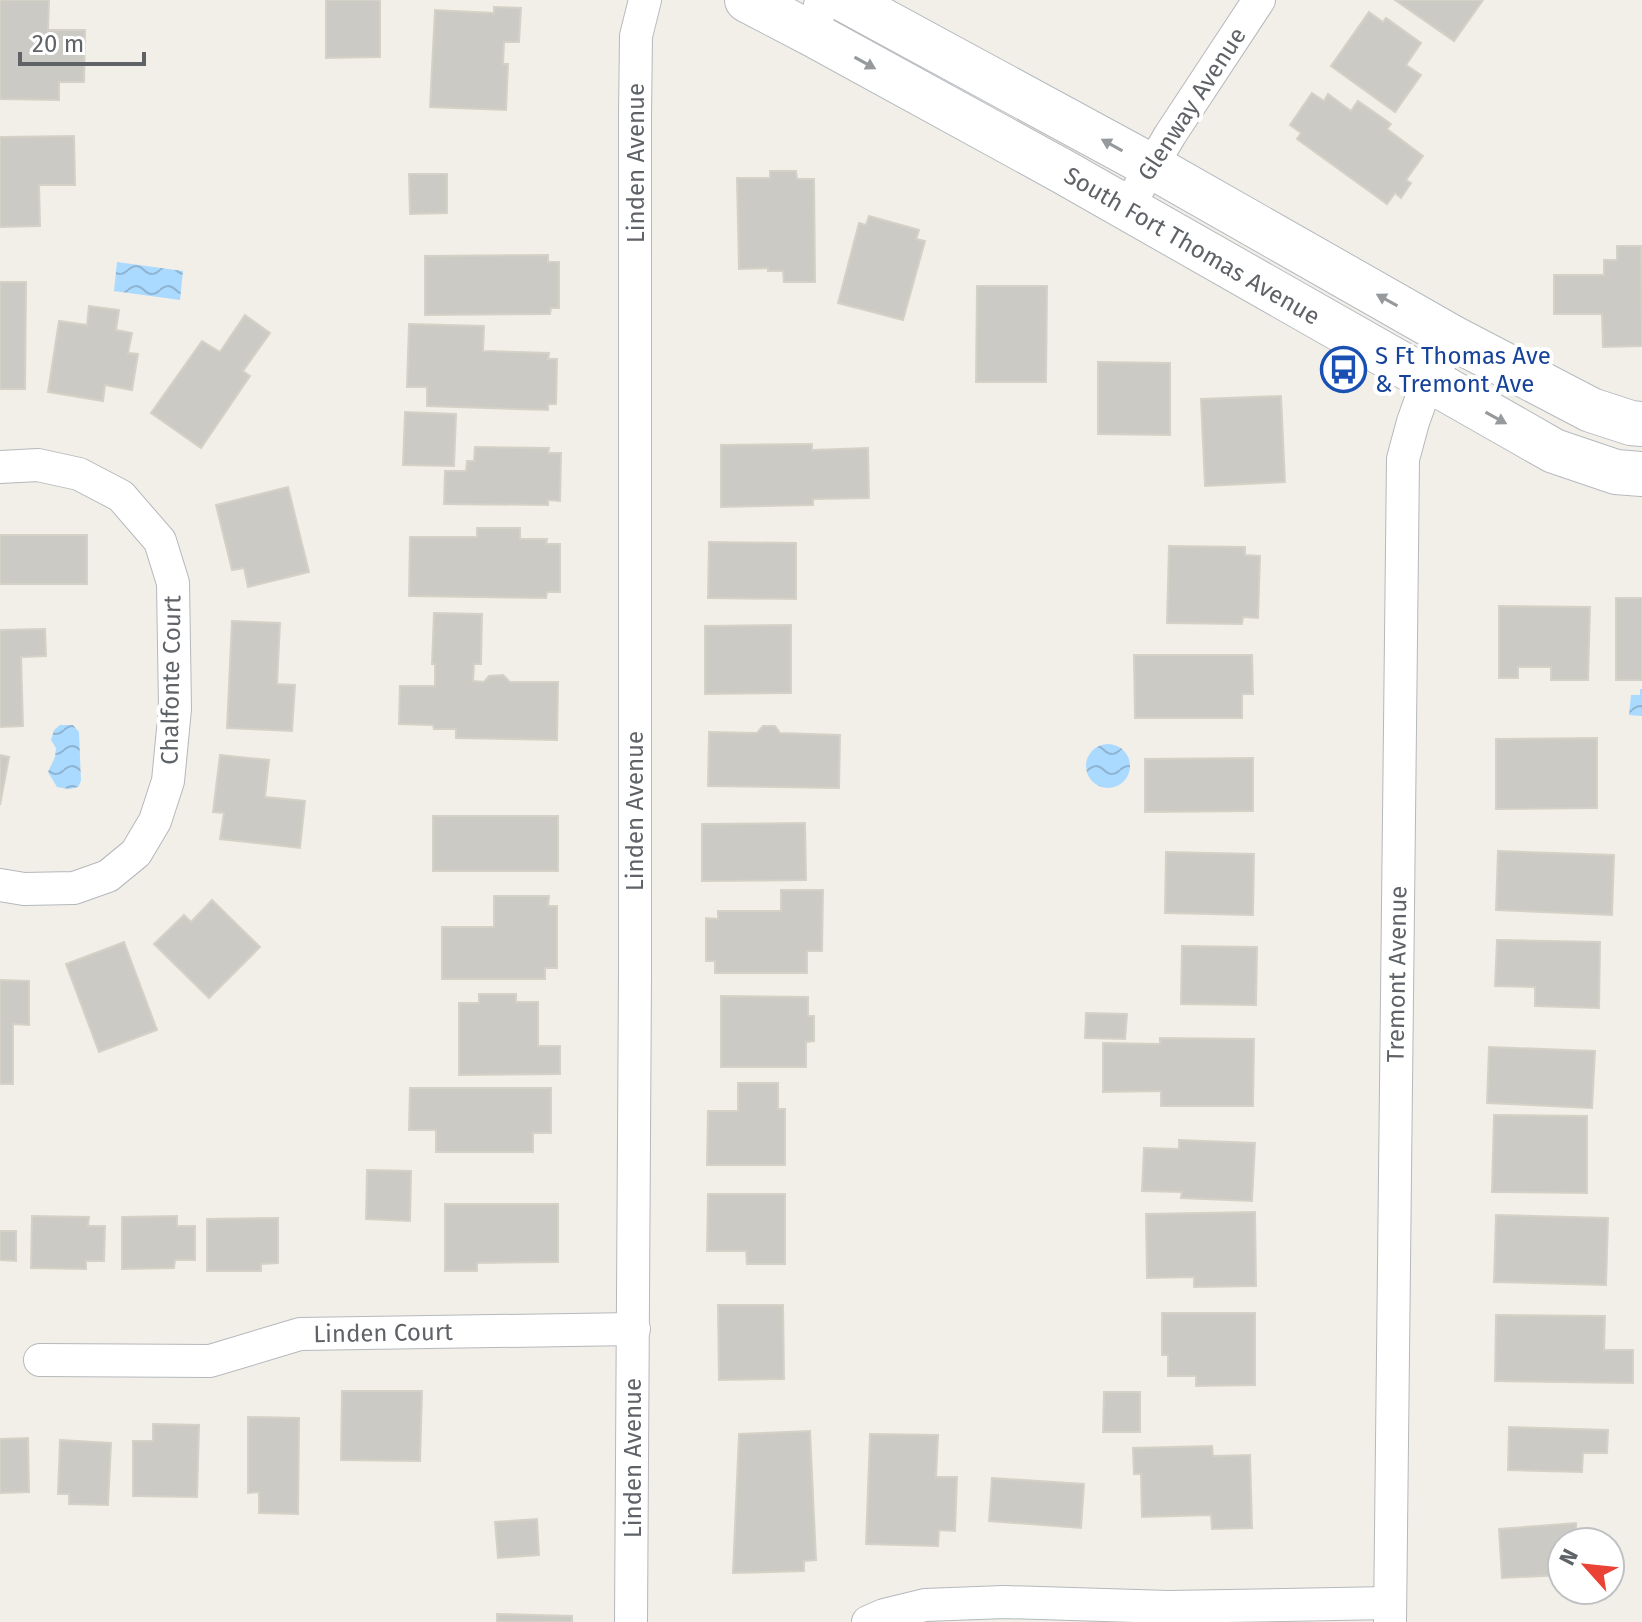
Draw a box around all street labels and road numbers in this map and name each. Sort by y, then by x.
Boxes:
street label: Glenway Avenue [1132,22,1252,186]
street label: Linden Avenue [622,83,650,243]
street label: South Fort Thomas Avenue [1059,161,1325,331]
street label: Chalfonte Court [156,595,186,765]
street label: Linden Avenue [621,731,649,891]
street label: Tremont Avenue [1381,885,1413,1063]
street label: Linden Court [313,1318,453,1348]
street label: Linden Avenue [619,1378,647,1538]

